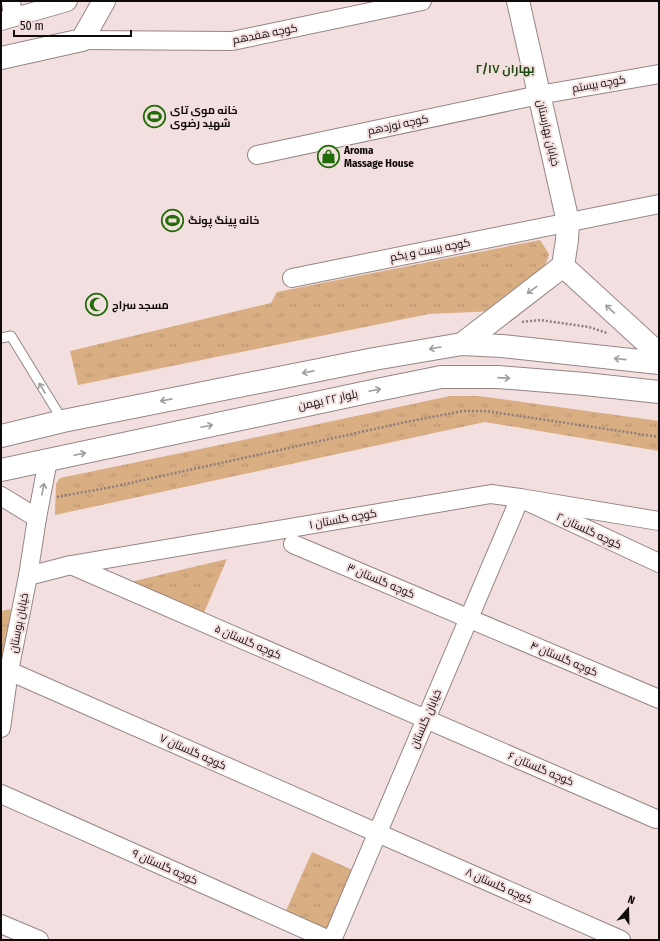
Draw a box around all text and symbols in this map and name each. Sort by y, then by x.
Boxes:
scale bar [14,12,131,38]
text: 50 m [20,19,44,33]
street label: کوچه هفدهم [231,21,299,48]
district label: ۲/۱۷ بهاران [476,62,534,77]
street label: کوچه بیستم [571,73,627,96]
street label: خیابان بهارستان [534,98,562,168]
sports icon: خانه موی تای شهید رضوی [142,103,168,129]
place label: خانه موی تای شهید رضوی [170,104,238,131]
street label: کوچه نوزدهم [366,112,430,139]
shop icon: Aroma Massage House [315,143,341,169]
place label: Aroma Massage House [343,144,414,170]
sports icon: خانه پینگ پونگ [160,207,186,233]
place label: خانه پینگ پونگ [188,214,259,229]
street label: کوچه بیست و یکم [389,236,472,265]
one-way arrow [527,286,538,294]
mosque icon: مسجد سراج [84,292,110,318]
place label: مسجد سراج [112,299,169,313]
one-way arrow [605,304,615,314]
one-way arrow [429,344,442,352]
one-way arrow [614,355,627,362]
one-way arrow [301,368,314,376]
one-way arrow [497,374,510,381]
one-way arrow [38,382,46,394]
one-way arrow [369,386,382,394]
street label: بلوار ۲۲ بهمن [297,387,359,413]
one-way arrow [160,397,173,405]
one-way arrow [200,422,213,430]
one-way arrow [73,449,86,457]
one-way arrow [39,483,47,496]
street label: کوچه گلستان ۱ [308,507,378,531]
street label: کوچه گلستان ۲ [554,510,624,552]
street label: کوچه گلستان ۳ [345,561,417,601]
street label: خیابان بوستان [7,592,31,654]
street label: کوچه گلستان ۵ [213,622,283,662]
street label: کوچه گلستان ۴ [528,639,600,679]
street label: خیابان گلستان [408,688,444,750]
street label: کوچه گلستان ۷ [158,731,229,773]
street label: کوچه گلستان ۶ [506,749,576,789]
street label: کوچه گلستان ۹ [130,847,200,887]
street label: کوچه گلستان ۸ [464,865,535,907]
north arrow [608,889,648,929]
text: N [626,893,637,907]

